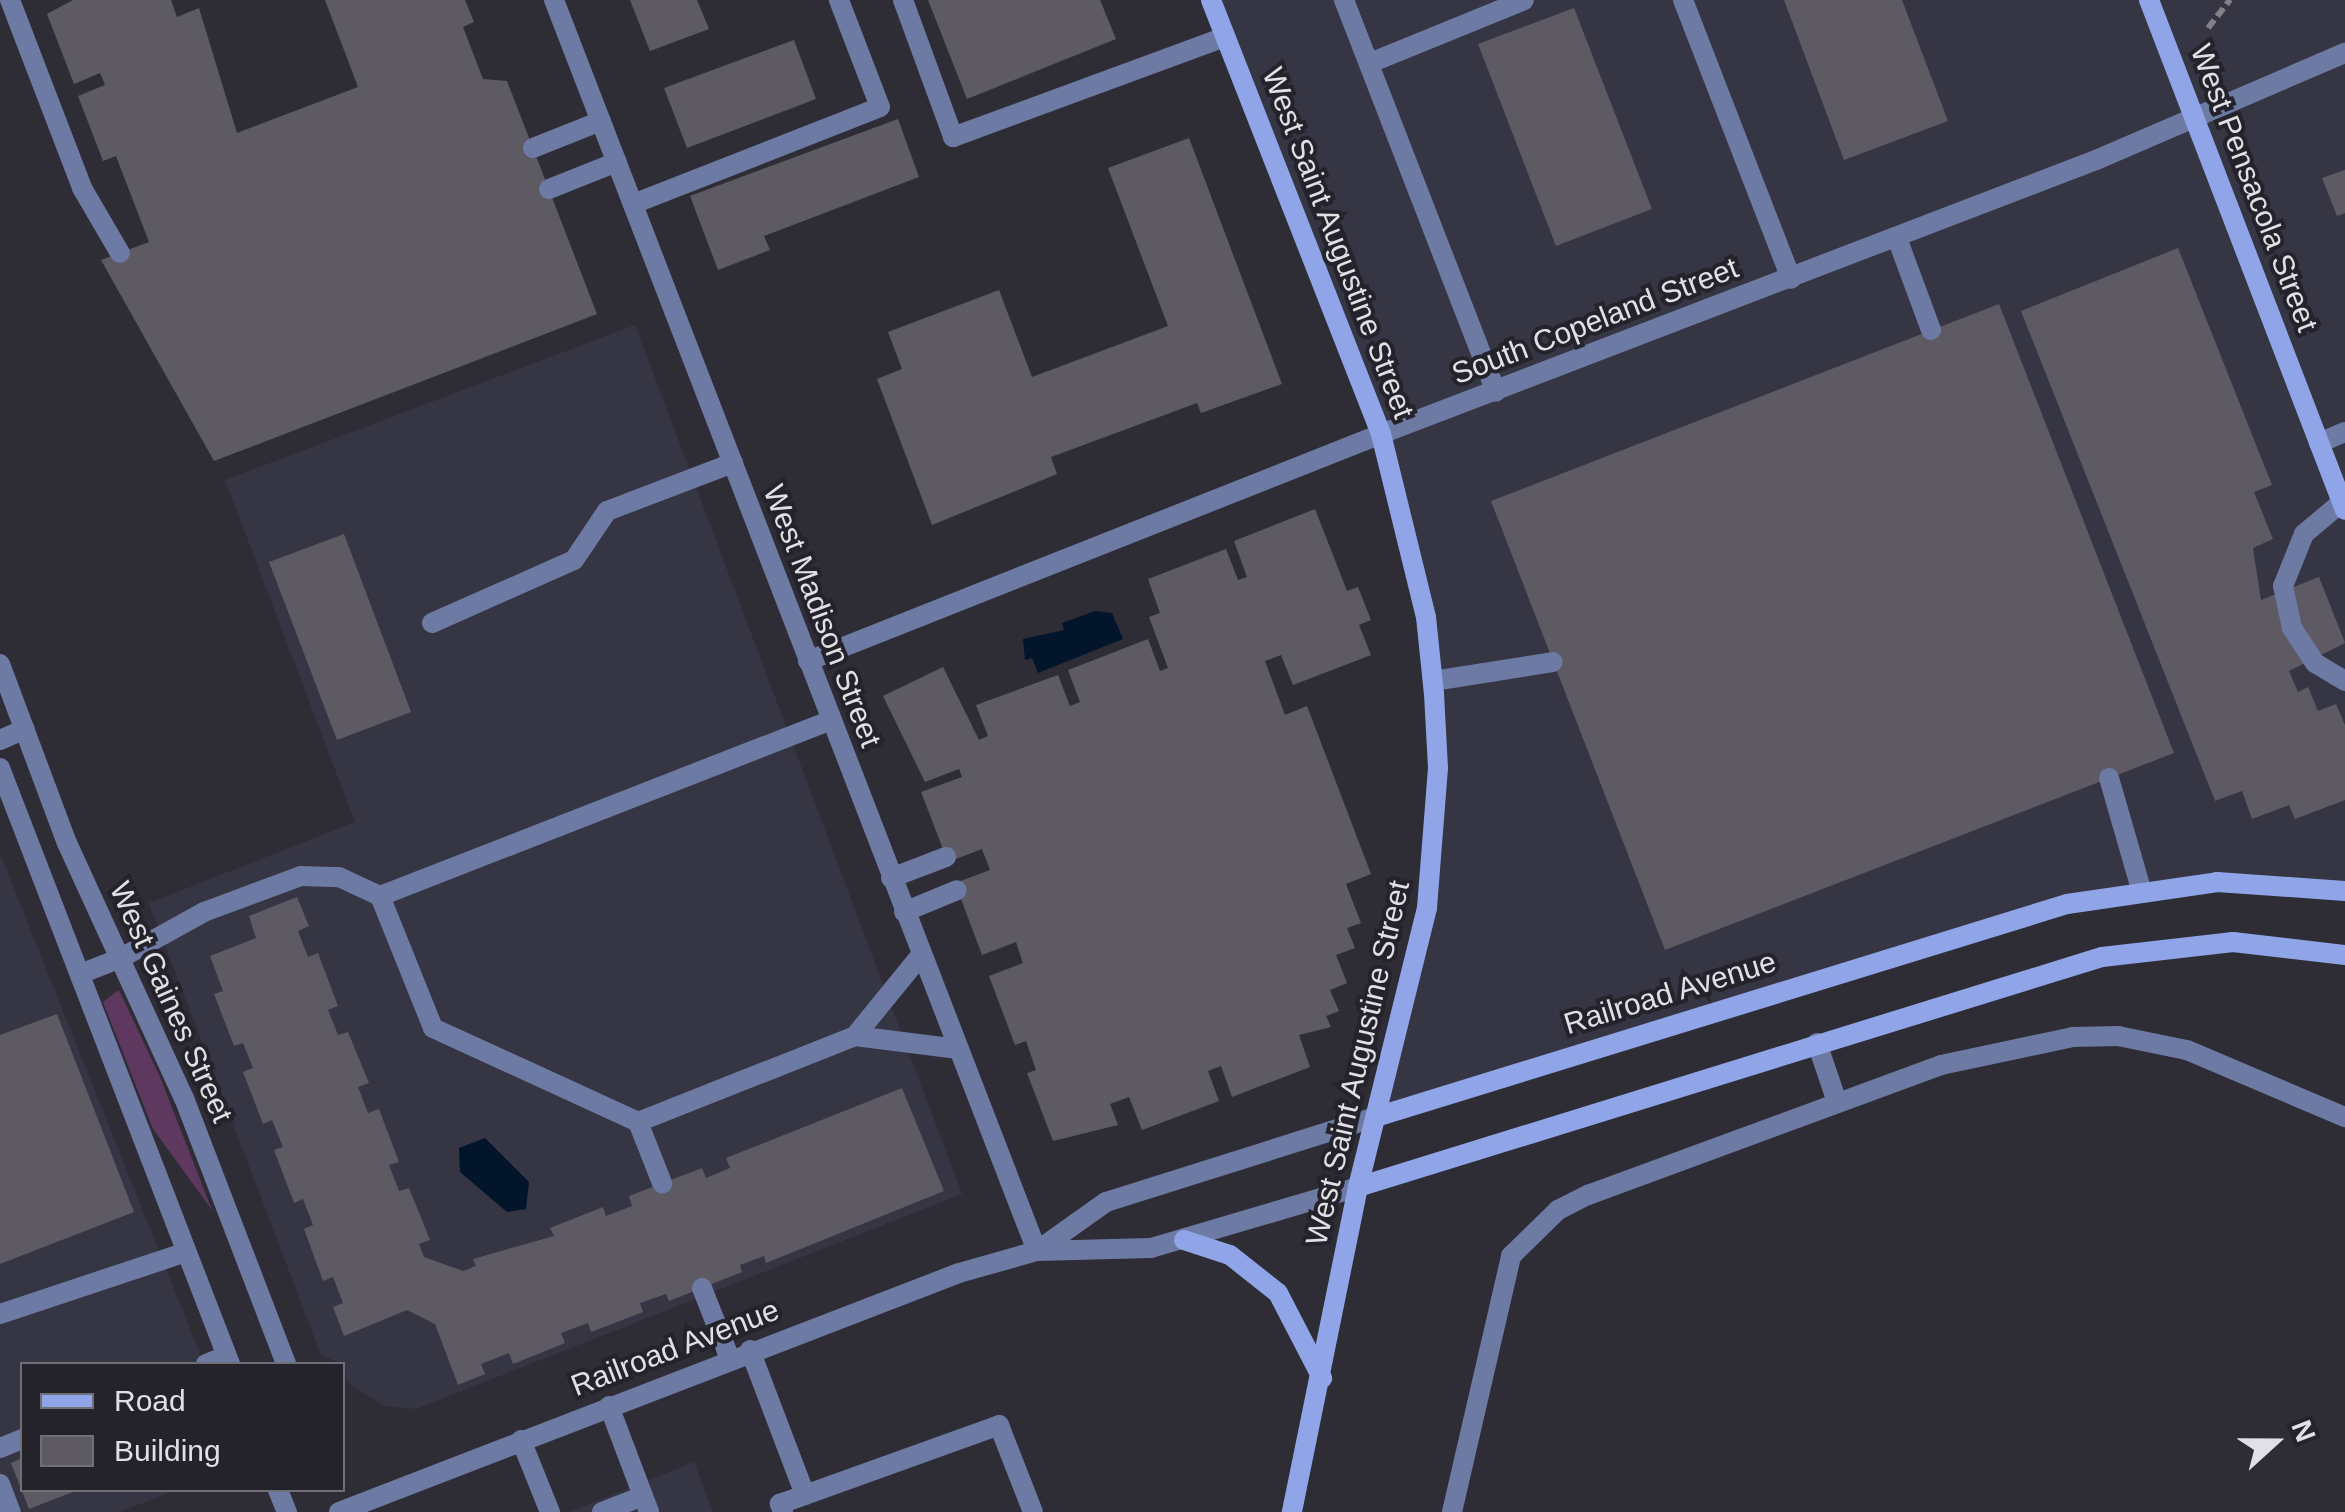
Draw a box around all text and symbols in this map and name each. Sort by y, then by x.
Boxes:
street label: West Pensacola Street [2183,39,2325,337]
street label: West Saint Augustine Street [1254,62,1422,424]
street label: South Copeland Street [1447,250,1743,392]
street label: West Madison Street [755,480,889,752]
street label: West Gaines Street [102,876,240,1128]
street label: West Saint Augustine Street [1298,876,1418,1250]
street label: Railroad Avenue [1559,943,1781,1043]
street label: Railroad Avenue [565,1292,785,1404]
legend [20,1362,345,1492]
text: Road [114,1384,186,1417]
north arrow [2225,1392,2325,1492]
text: N [2285,1416,2322,1446]
text: Building [114,1434,221,1467]

